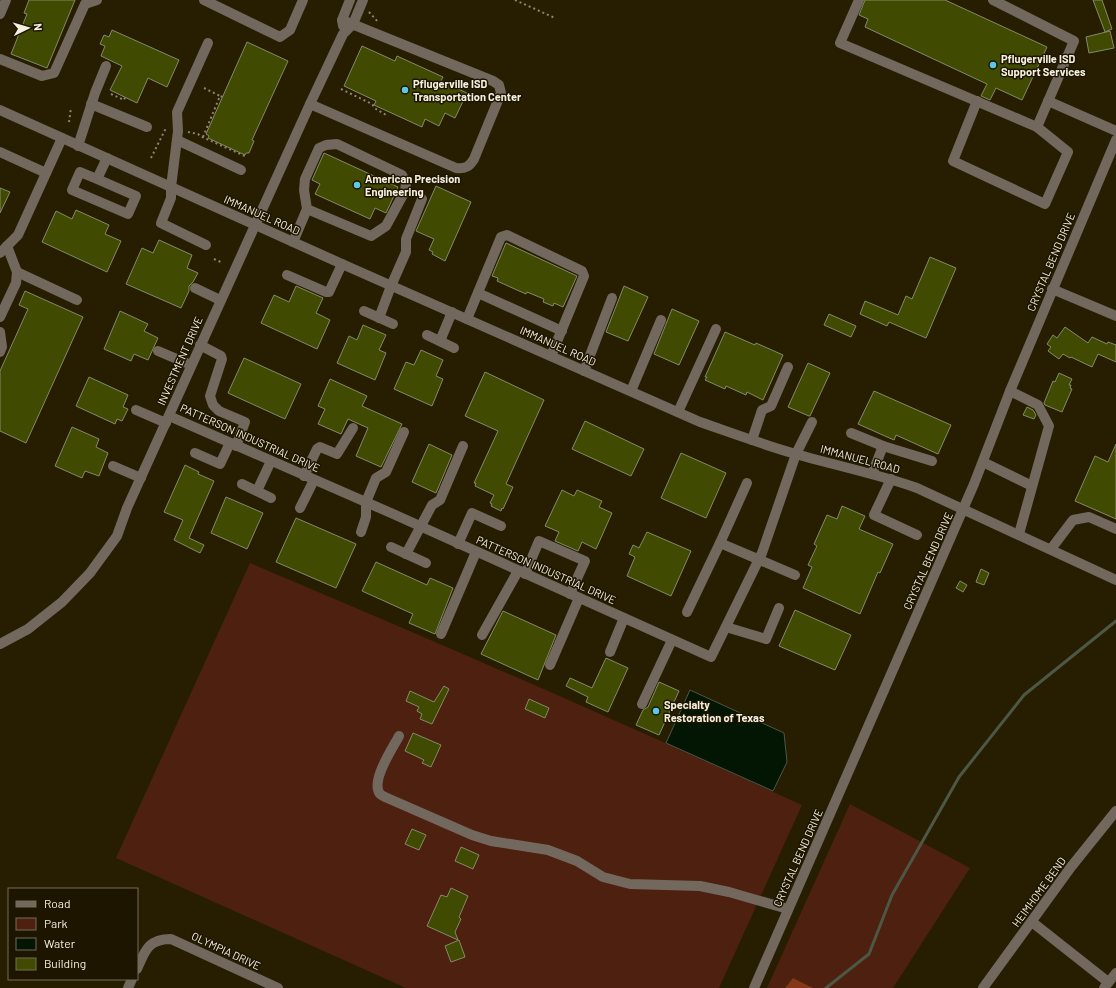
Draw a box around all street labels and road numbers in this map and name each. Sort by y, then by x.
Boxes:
street label: IMMANUEL ROAD [222,192,302,237]
street label: CRYSTAL BEND DRIVE [1024,210,1077,313]
street label: INVESTMENT DRIVE [154,314,205,407]
street label: IMMANUEL ROAD [518,323,598,368]
street label: PATTERSON INDUSTRIAL DRIVE [178,401,322,474]
street label: IMMANUEL ROAD [819,442,902,475]
street label: CRYSTAL BEND DRIVE [900,510,955,612]
street label: PATTERSON INDUSTRIAL DRIVE [474,533,618,606]
street label: CRYSTAL BEND DRIVE [770,807,825,909]
street label: HEIMHOME BEND [1009,854,1068,929]
street label: OLYMPIA DRIVE [190,929,263,972]

